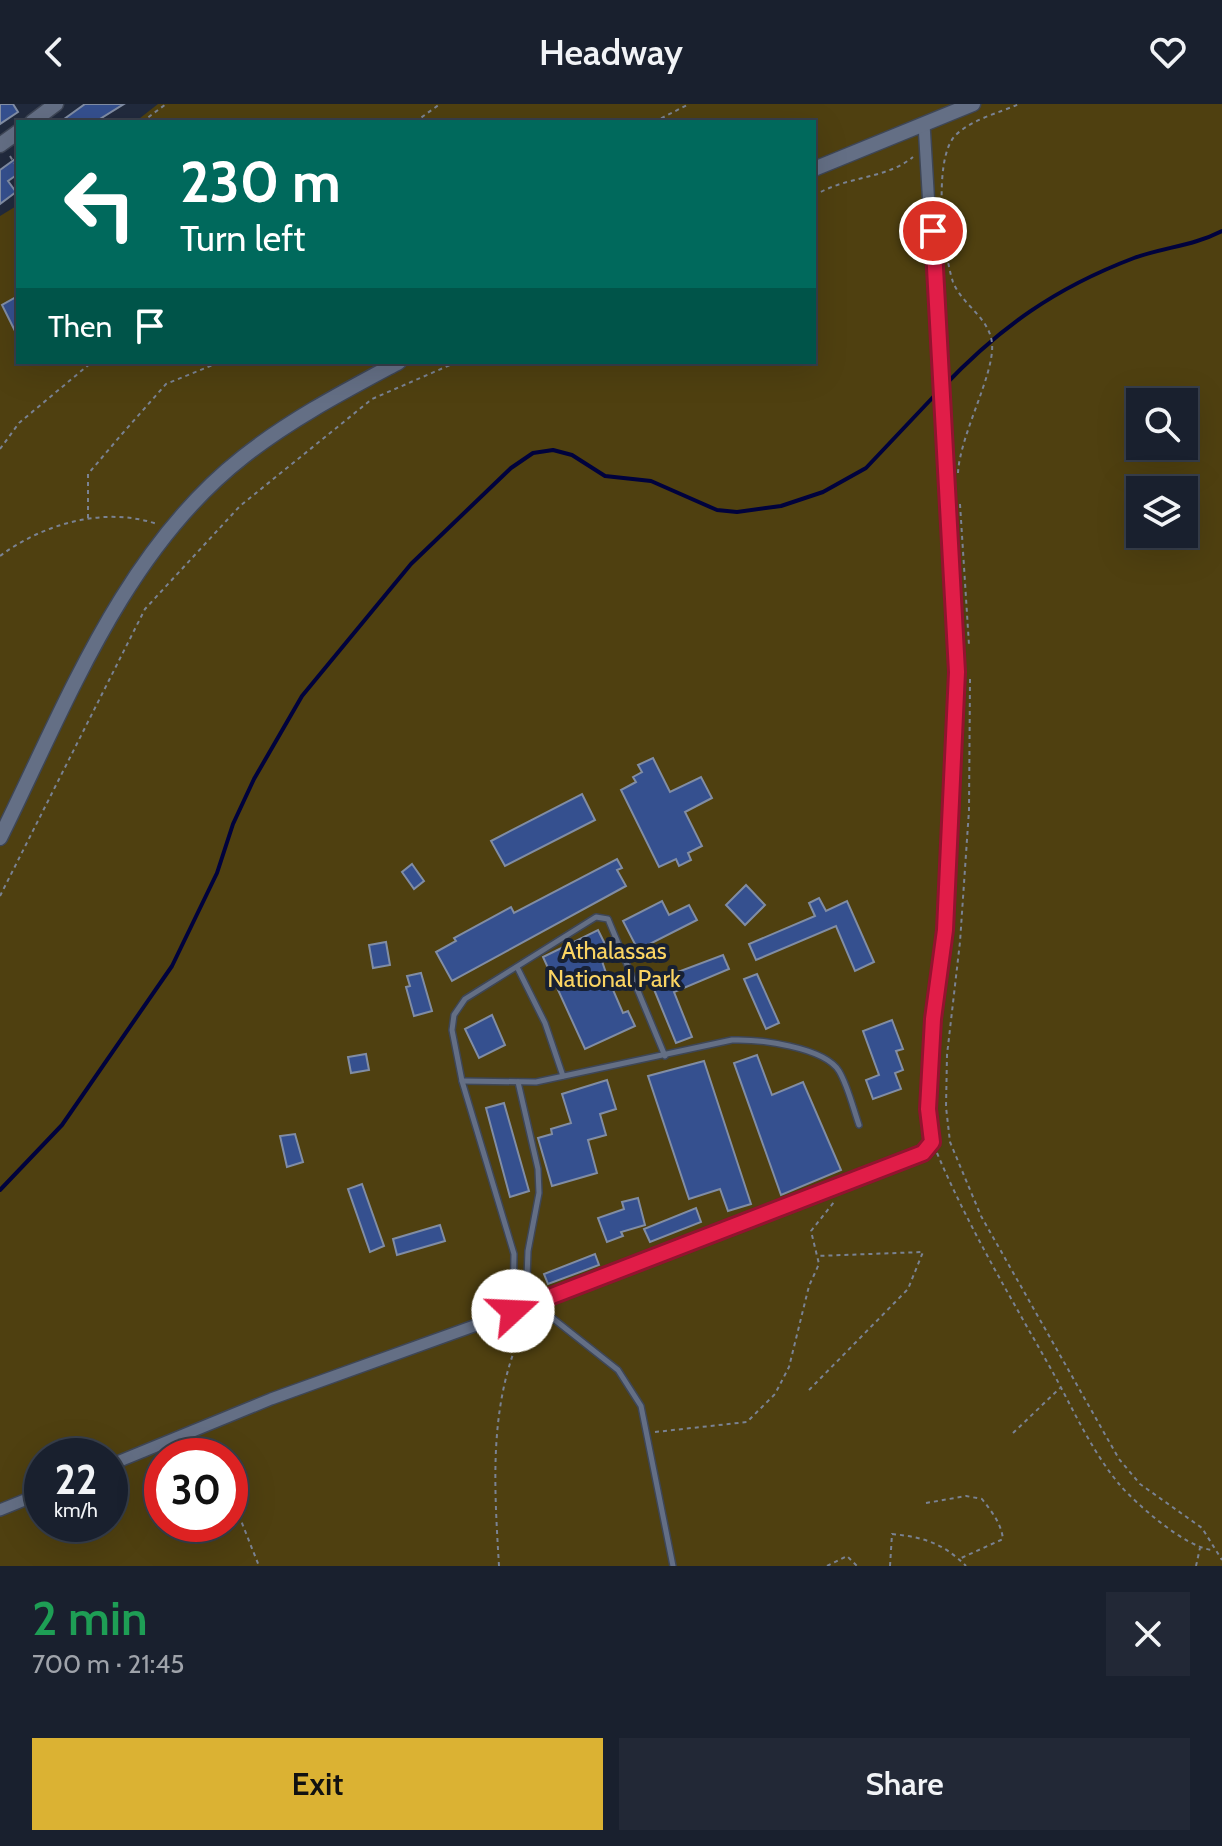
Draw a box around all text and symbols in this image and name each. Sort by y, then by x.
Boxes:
icon: back [32,30,76,74]
text: Headway [539,30,683,74]
icon: heart [1146,30,1190,74]
text: 230 m [180,148,341,216]
icon: left [48,152,152,256]
pin [899,197,967,265]
icon: arrive [911,209,955,253]
text: Turn left [180,216,305,260]
icon: arrive [128,304,172,348]
text: Then [48,308,112,345]
map controls [1126,388,1198,548]
button: search [1126,388,1198,460]
button: layers [1126,476,1198,548]
park label: Athalassas National Park [547,936,681,993]
position arrow [471,1269,555,1353]
speed limit sign: 30 [144,1438,248,1542]
text: 22 [55,1455,97,1504]
text: km/h [54,1498,98,1522]
text: 2 min [32,1589,148,1647]
button: close [1106,1592,1190,1676]
text: 700 m · 21:45 [32,1648,184,1680]
button: Exit [32,1738,603,1830]
button: Share [619,1738,1190,1830]

